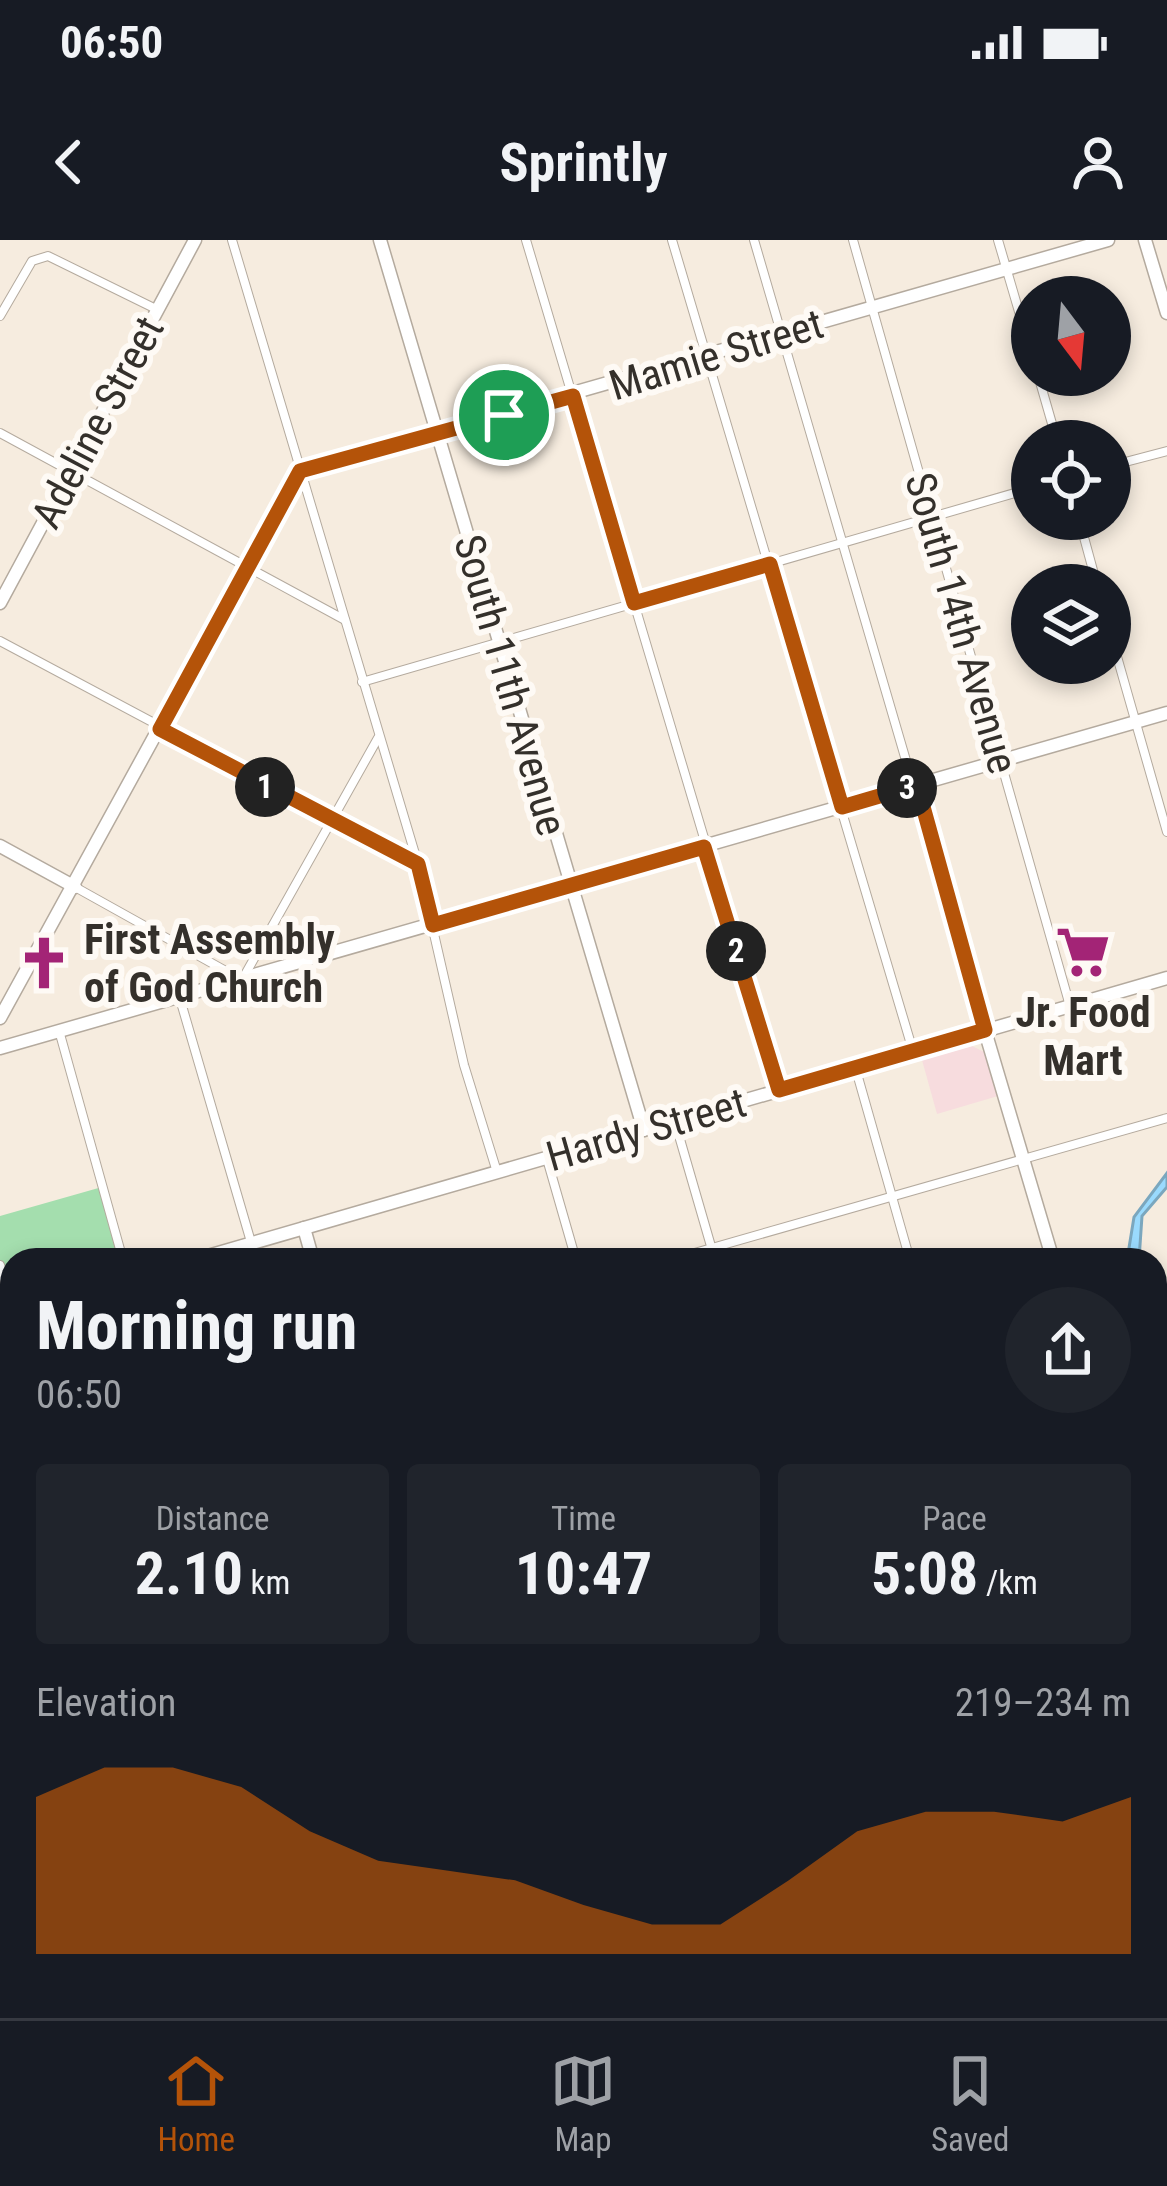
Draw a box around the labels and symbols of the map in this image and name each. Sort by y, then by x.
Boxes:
north arrow [1011,276,1131,396]
street label: Mamie Street [603,299,829,410]
street label: Adeline Street [21,308,174,536]
pin [453,364,555,466]
street label: South 14th Avenue [895,467,1028,779]
street label: South 11th Avenue [444,529,577,841]
pin: 1 [235,757,295,817]
pin: 3 [877,758,937,818]
place label: First Assembly of God Church [84,915,335,1012]
pin: 2 [706,921,766,981]
supermarket icon: Jr. Food Mart [1054,923,1112,981]
church icon: First Assembly of God Church [15,934,73,992]
place label: Jr. Food Mart [1015,988,1151,1085]
street label: Hardy Street [541,1078,751,1181]

